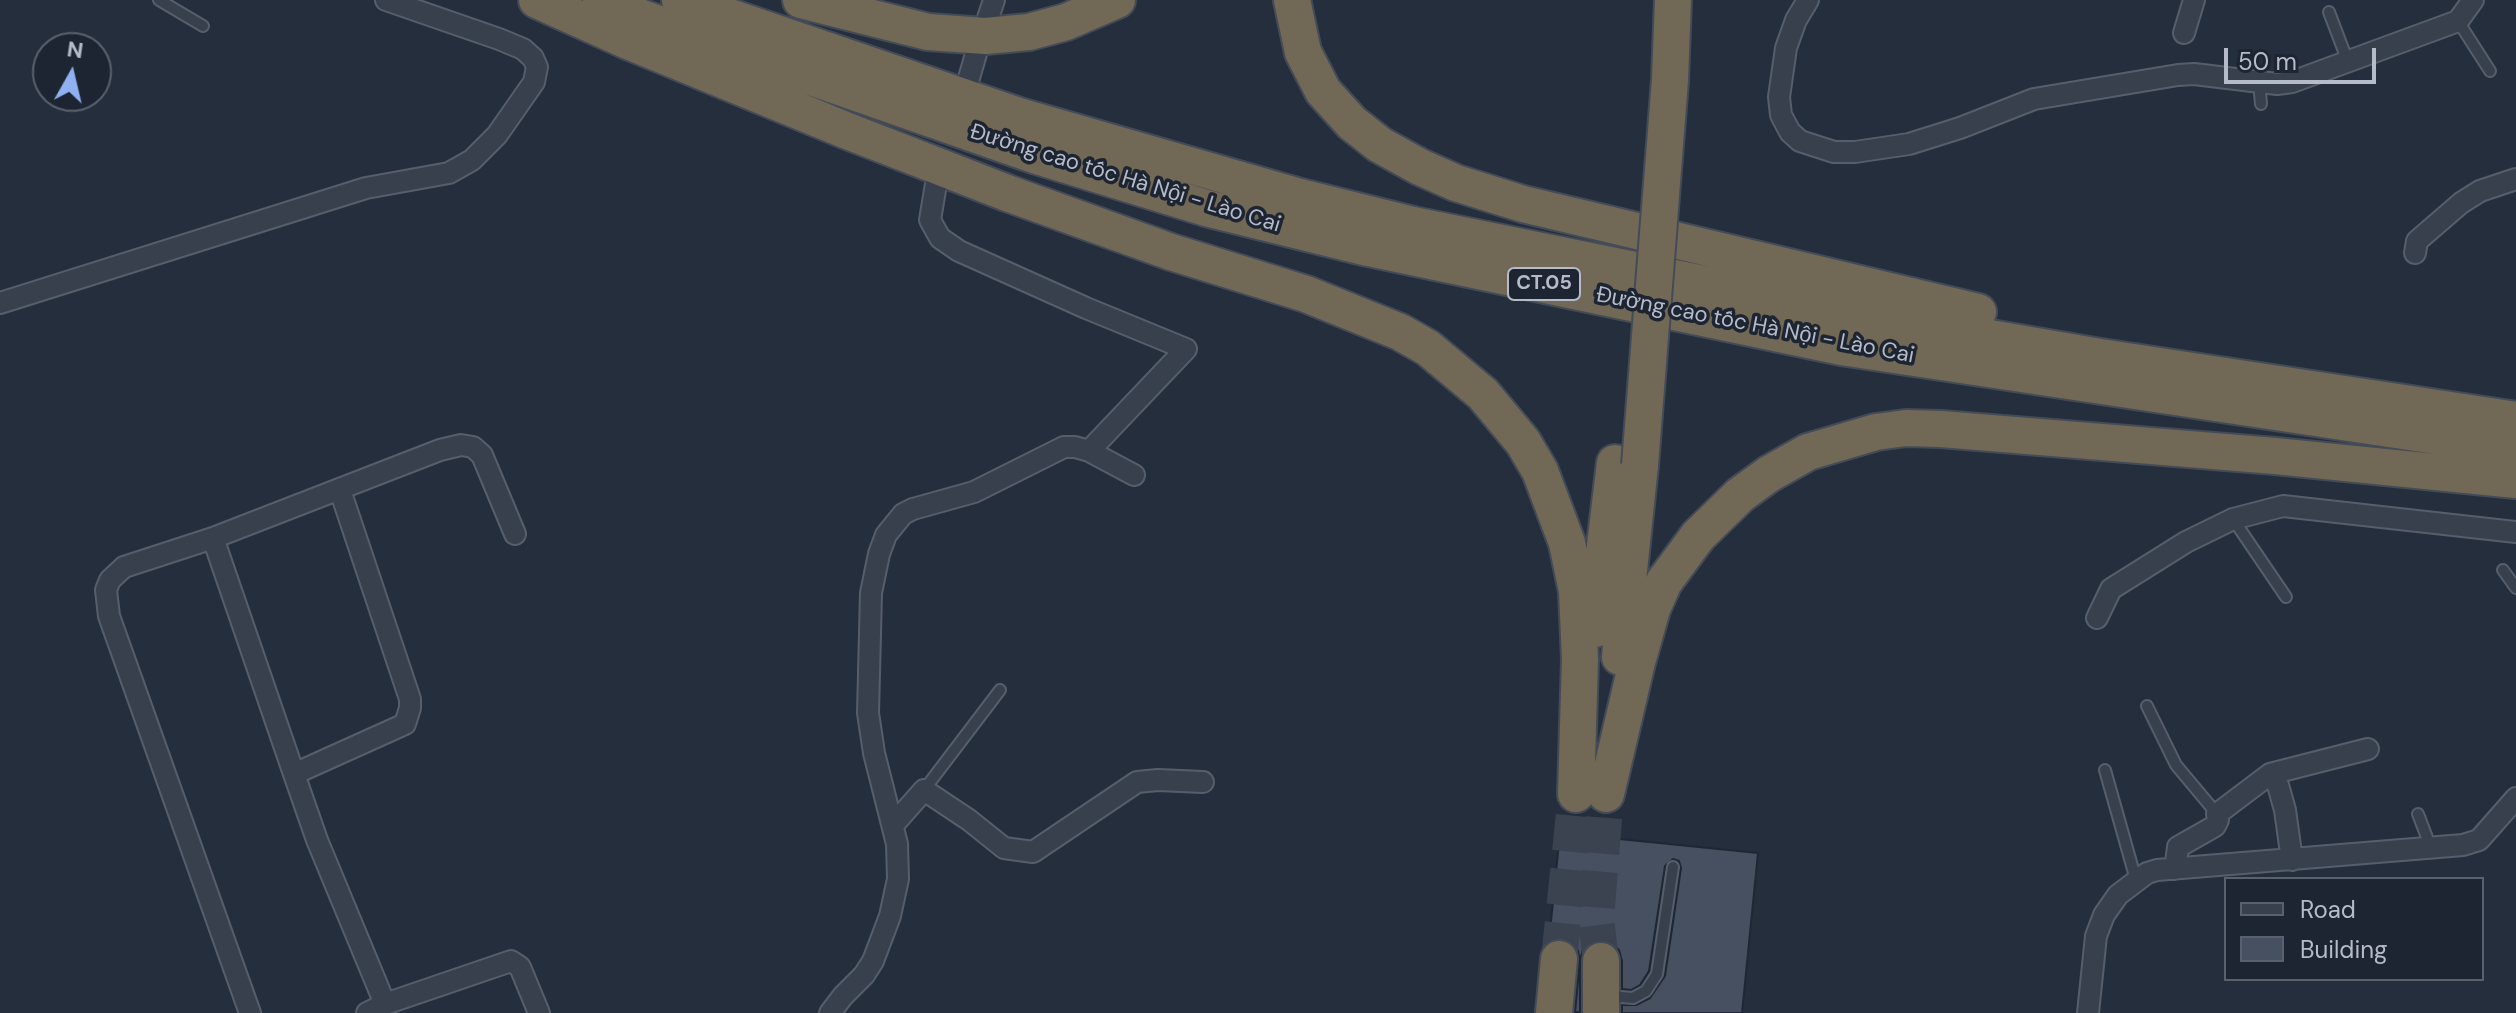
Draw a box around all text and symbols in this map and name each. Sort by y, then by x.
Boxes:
north arrow [32,32,112,112]
scale bar [2228,32,2380,82]
text: N [65,34,85,65]
text: 50 m [2238,46,2297,77]
street label: Đường cao tốc Hà Nội - Lào Cai [967,119,1283,239]
road number: CT.05 [1508,268,1580,300]
street label: Đường cao tốc Hà Nội - Lào Cai [1594,282,1916,370]
legend [2224,877,2484,981]
text: Road [2300,894,2356,925]
text: Building [2300,934,2387,965]

